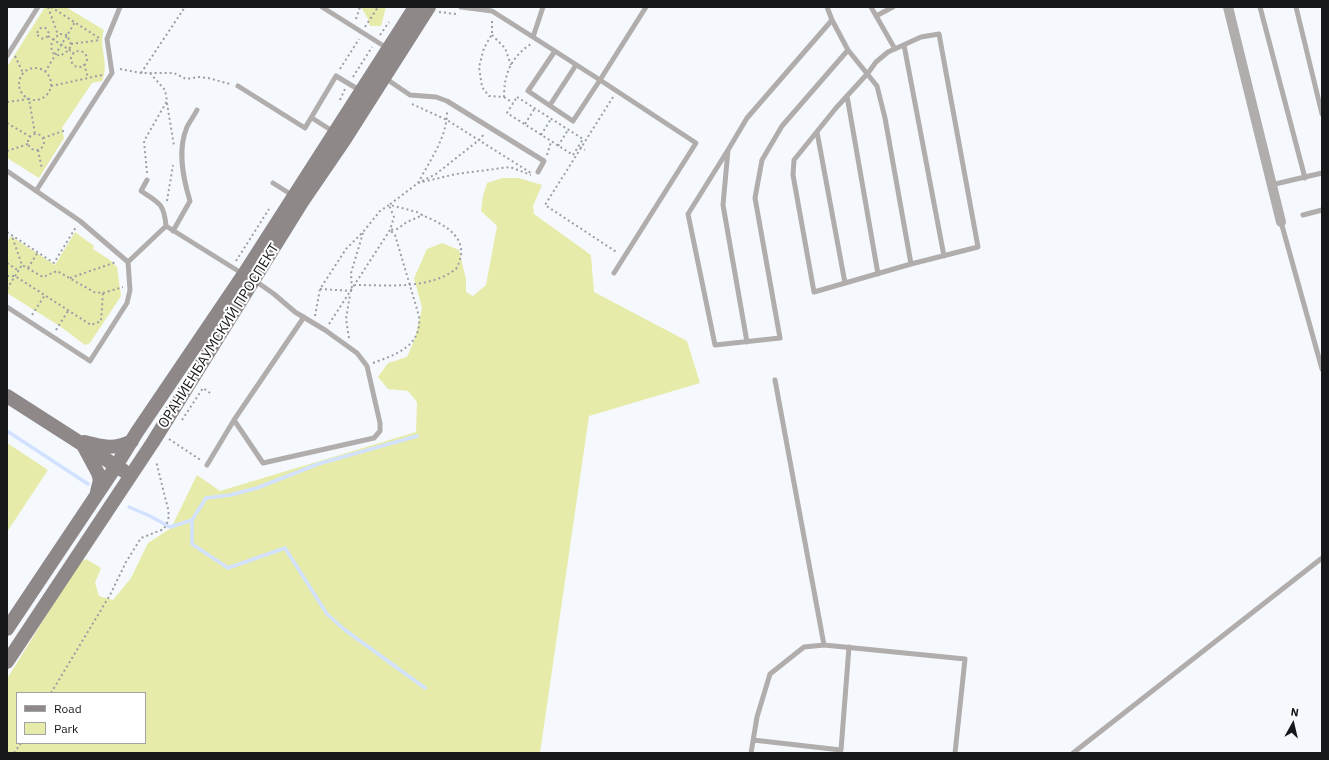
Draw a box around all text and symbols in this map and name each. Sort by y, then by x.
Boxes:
street label: ОРАНИЕНБАУМСКИЙ ПРОСПЕКТ [155,241,283,431]
legend [16,692,146,744]
text: Road [54,701,82,716]
north arrow [1273,704,1313,744]
text: N [1290,705,1300,720]
text: Park [54,721,78,736]

